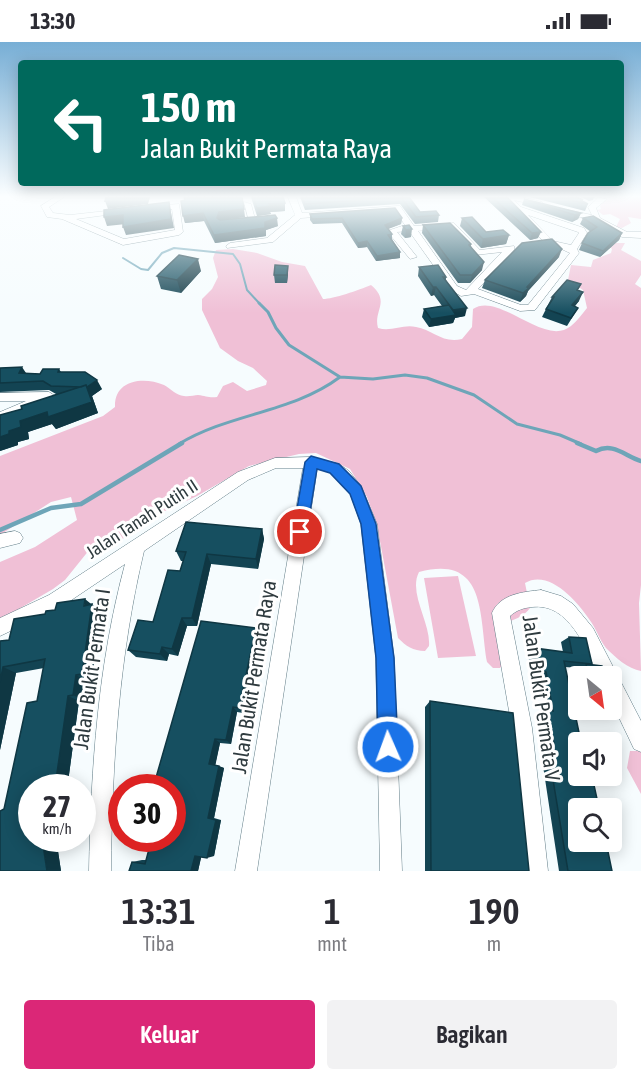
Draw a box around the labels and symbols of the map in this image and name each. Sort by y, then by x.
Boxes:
street label: Jalan Tanah Putih II [82,475,202,563]
pin [274,506,325,557]
street label: Jalan Bukit Permata Raya [226,579,280,775]
street label: Jalan Bukit Permata I [68,587,114,751]
street label: Jalan Bukit Permata V [518,613,566,783]
north arrow [568,666,622,720]
position arrow [356,715,420,779]
speed limit sign: 30 [108,774,186,852]

